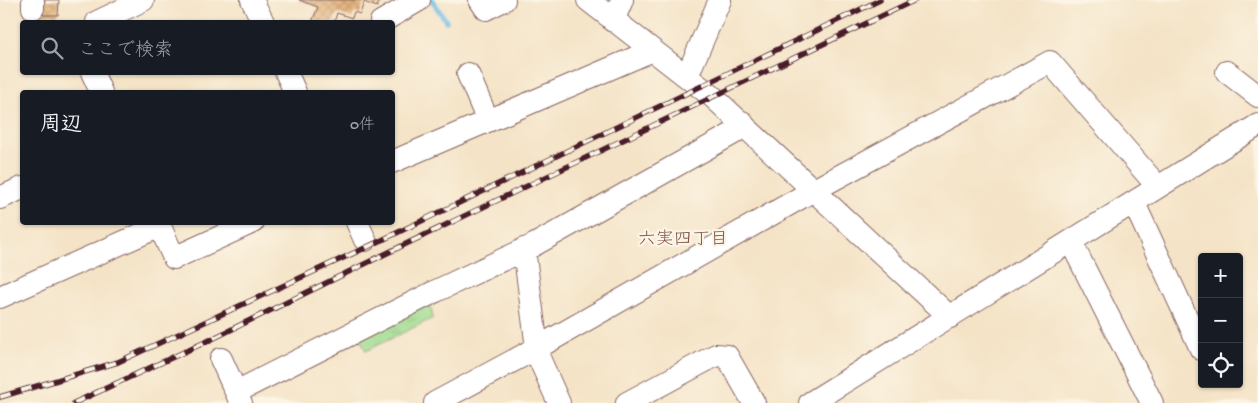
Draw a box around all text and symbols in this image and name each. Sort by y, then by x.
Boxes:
search box [20,20,395,75]
icon: search [38,34,66,62]
text: ここで検索 [78,40,173,63]
text: 周辺 [40,114,82,139]
text: 0件 [350,117,375,136]
district label: 六実四丁目 [638,229,728,251]
map controls [1198,253,1243,388]
button: + [1198,253,1243,298]
button: − [1198,298,1243,343]
button: locate [1198,343,1243,388]

